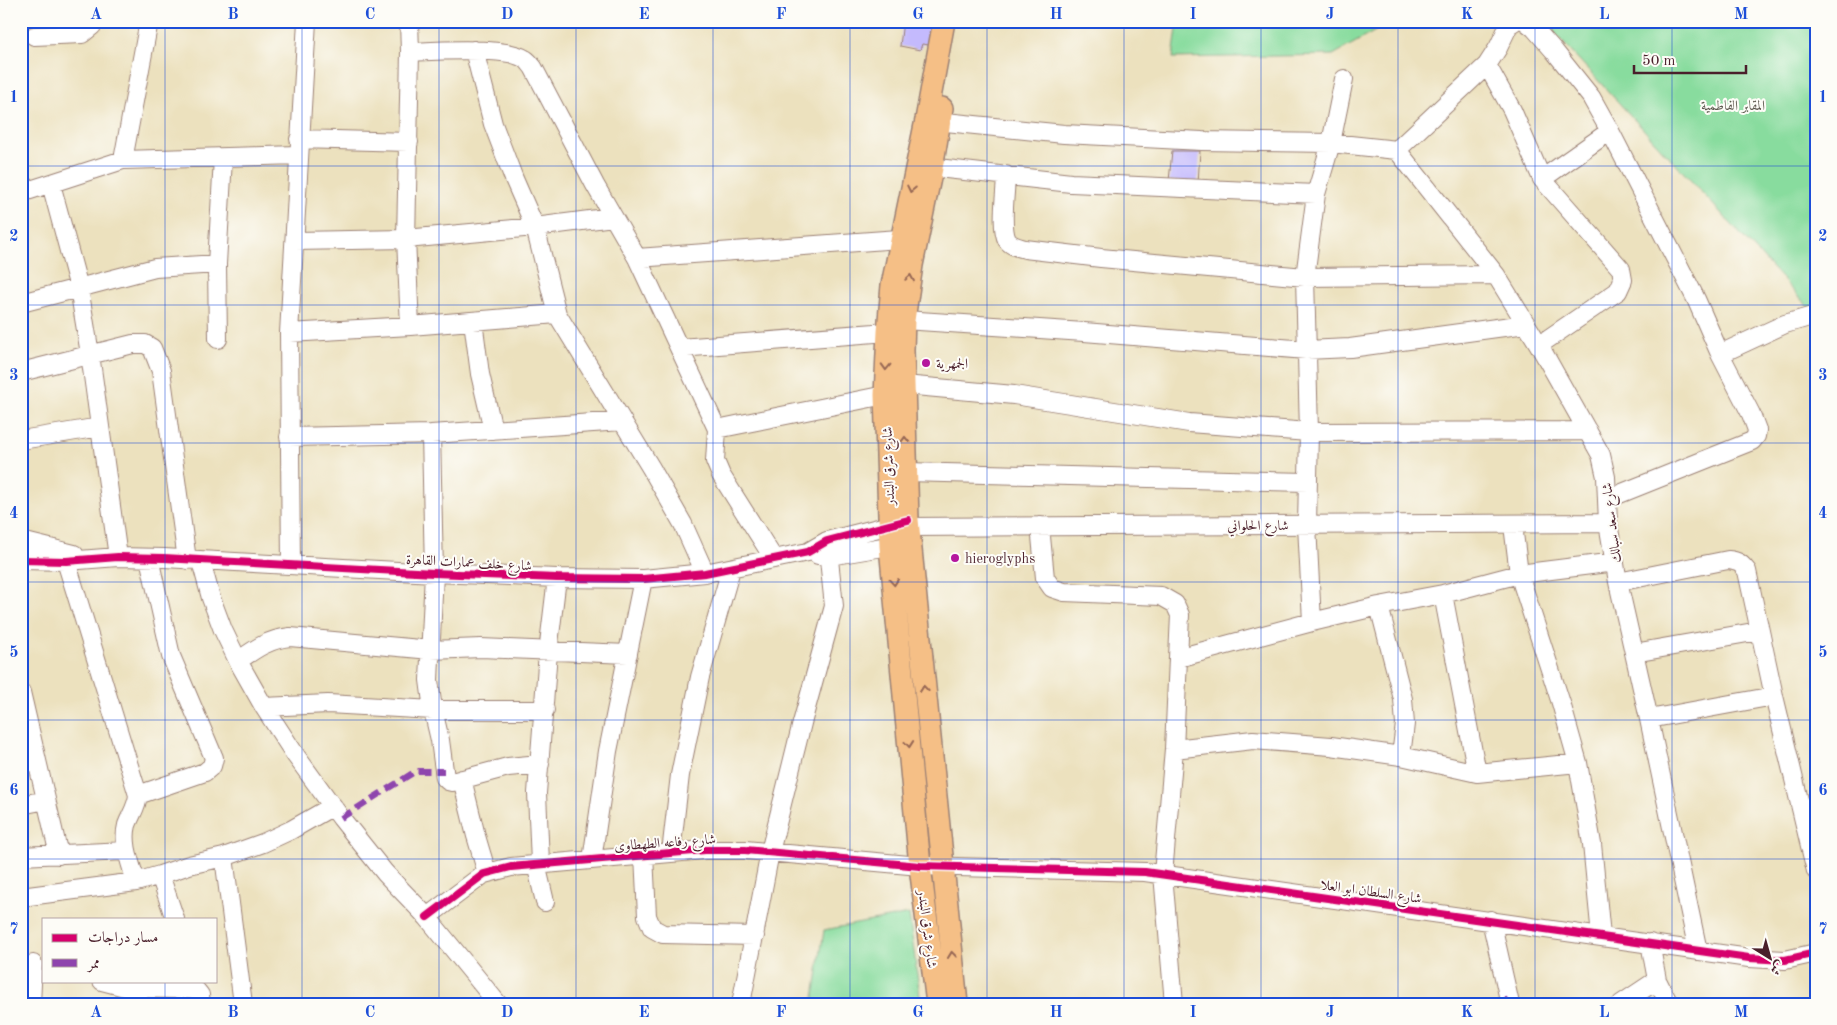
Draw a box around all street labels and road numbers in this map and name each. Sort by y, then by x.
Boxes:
street label: شارع شرق البندر [881,426,901,508]
street label: شارع سعد سبالك [1600,482,1628,564]
street label: شارع الحلواني [1227,519,1289,537]
street label: شارع خلف عمارات القاهرة [405,553,532,577]
street label: شارع رفاعه الطهطاوى [614,832,717,858]
street label: شارع السلطان ابو العلا [1319,878,1422,910]
street label: شارع شرق البندر [911,887,939,970]

